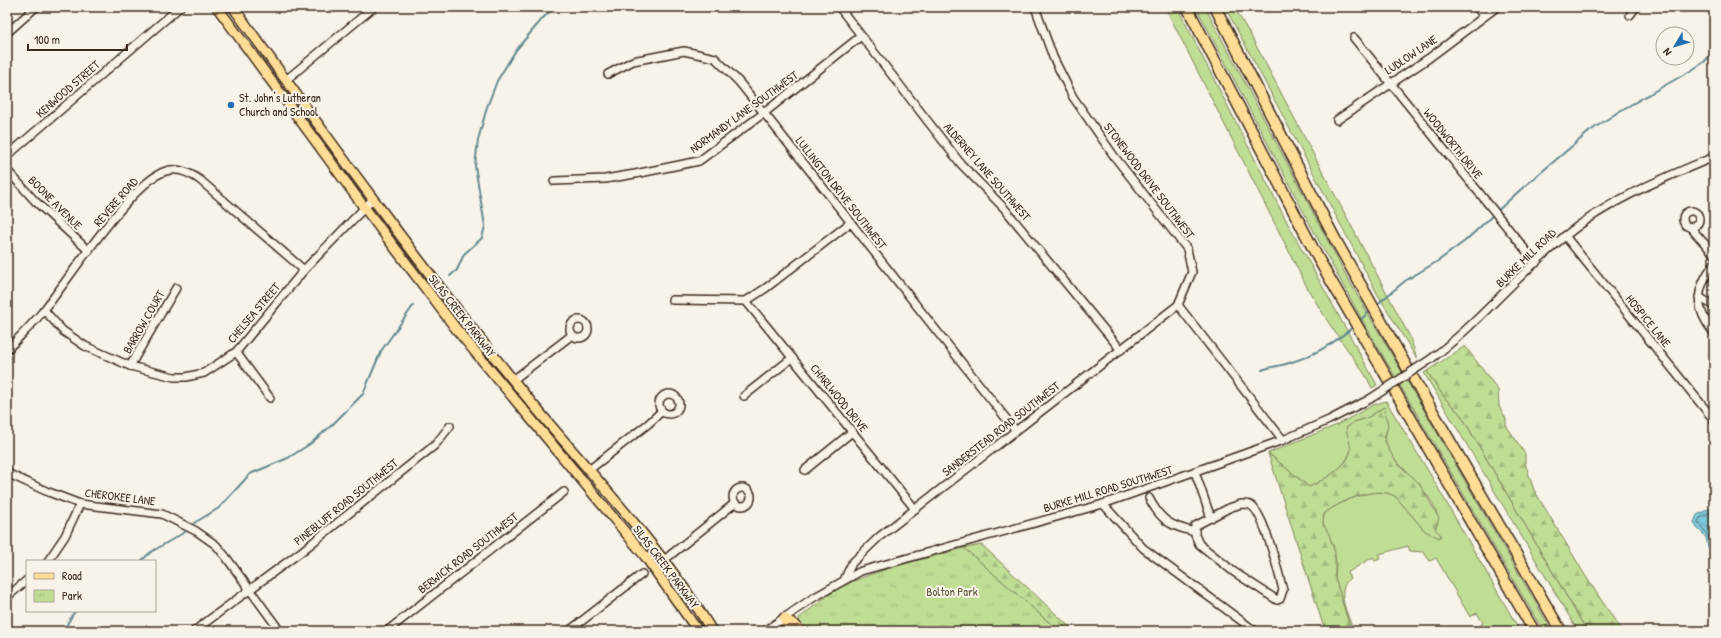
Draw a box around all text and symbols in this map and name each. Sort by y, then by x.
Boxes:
scale bar [28,26,127,52]
north arrow [1655,26,1695,66]
street label: LUDLOW LANE [1381,30,1441,78]
text: 100 m [34,31,60,48]
text: N [1660,45,1674,59]
street label: KENWOOD STREET [32,56,104,121]
street label: NORMANDY LANE SOUTHWEST [686,66,802,157]
place label: St. John's Lutheran Church and School [239,89,321,120]
marker: St. John's Lutheran Church and School [226,100,236,110]
street label: WOODWORTH DRIVE [1420,105,1487,183]
street label: ALDERNEY LANE SOUTHWEST [940,119,1035,225]
street label: STONEWOOD DRIVE SOUTHWEST [1100,119,1199,243]
street label: LULLINGTON DRIVE SOUTHWEST [792,133,891,253]
street label: BOONE AVENUE [25,172,87,234]
street label: REVERE ROAD [90,173,142,230]
street label: BURKE MILL ROAD [1492,224,1560,291]
street label: SILAS CREEK PARKWAY [425,271,500,361]
street label: CHELSEA STREET [223,279,284,347]
street label: BARROW COURT [119,287,169,357]
street label: HOSPICE LANE [1622,291,1675,351]
street label: CHARLWOOD DRIVE [807,360,873,436]
street label: SANDERSTEAD ROAD SOUTHWEST [938,377,1063,480]
street label: PINEBLUFF ROAD SOUTHWEST [290,454,402,549]
street label: BURKE MILL ROAD SOUTHWEST [1041,461,1175,516]
street label: CHEROKEE LANE [84,484,157,509]
street label: BERWICK ROAD SOUTHWEST [414,508,522,597]
street label: SILAS CREEK PARKWAY [629,521,704,612]
legend [26,560,156,612]
text: Road [62,567,82,584]
park label: Bolton Park [926,583,978,600]
text: Park [62,587,82,604]

